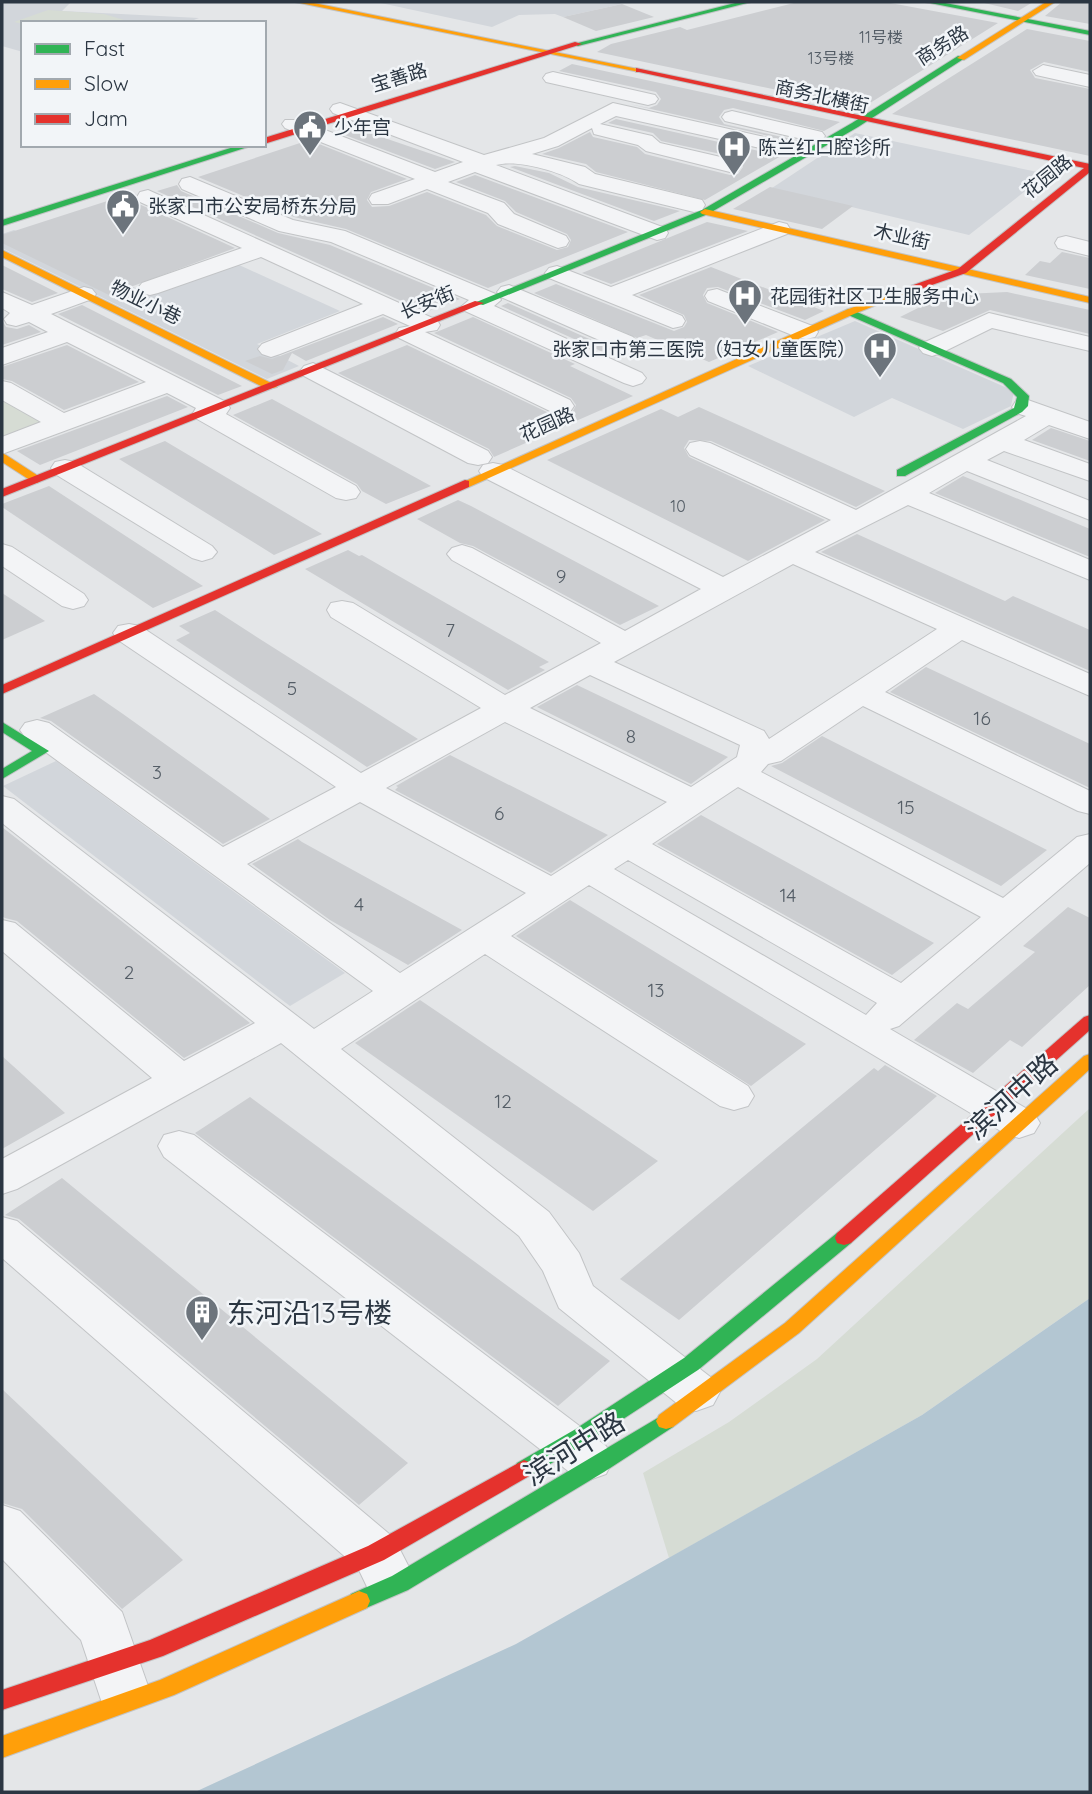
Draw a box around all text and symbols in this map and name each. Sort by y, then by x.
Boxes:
street label: 商务路 [911,20,973,70]
legend [21,21,266,147]
house number: 11号楼 [859,27,903,47]
text: Fast [84,35,125,61]
house number: 13号楼 [808,48,854,68]
street label: 宝善路 [368,57,430,97]
text: Slow [84,70,129,96]
street label: 商务北横街 [773,74,871,118]
text: Jam [84,105,128,131]
public building icon: 少年宫 [291,108,329,157]
place label: 少年宫 [334,115,391,139]
hospital icon: 陈兰红口腔诊所 [715,128,753,177]
place label: 陈兰红口腔诊所 [758,135,891,159]
street label: 花园路 [1017,149,1077,203]
public building icon: 张家口市公安局桥东分局 [104,187,142,236]
place label: 张家口市公安局桥东分局 [148,194,357,218]
street label: 木业街 [872,218,932,254]
street label: 物业小巷 [107,275,185,329]
hospital icon: 花园街社区卫生服务中心 [726,277,764,326]
street label: 长安街 [396,280,458,324]
place label: 花园街社区卫生服务中心 [770,284,979,308]
hospital icon: 张家口市第三医院（妇女儿童医院） [861,330,899,379]
place label: 张家口市第三医院（妇女儿童医院） [552,337,856,361]
street label: 花园路 [516,401,578,447]
house number: 10 [670,496,686,516]
house number: 9 [556,564,566,588]
house number: 7 [445,618,455,642]
house number: 5 [287,676,297,700]
house number: 16 [973,706,991,730]
house number: 8 [626,724,636,748]
house number: 3 [152,760,162,784]
house number: 15 [897,795,915,819]
house number: 6 [494,801,504,825]
house number: 14 [780,883,796,907]
house number: 4 [354,892,364,916]
house number: 2 [124,960,134,984]
house number: 13 [648,978,665,1002]
street label: 滨河中路 [958,1046,1064,1146]
house number: 12 [494,1089,512,1113]
building icon: 东河沿13号楼 [183,1293,221,1342]
place label: 东河沿13号楼 [227,1295,392,1330]
street label: 滨河中路 [517,1403,631,1493]

